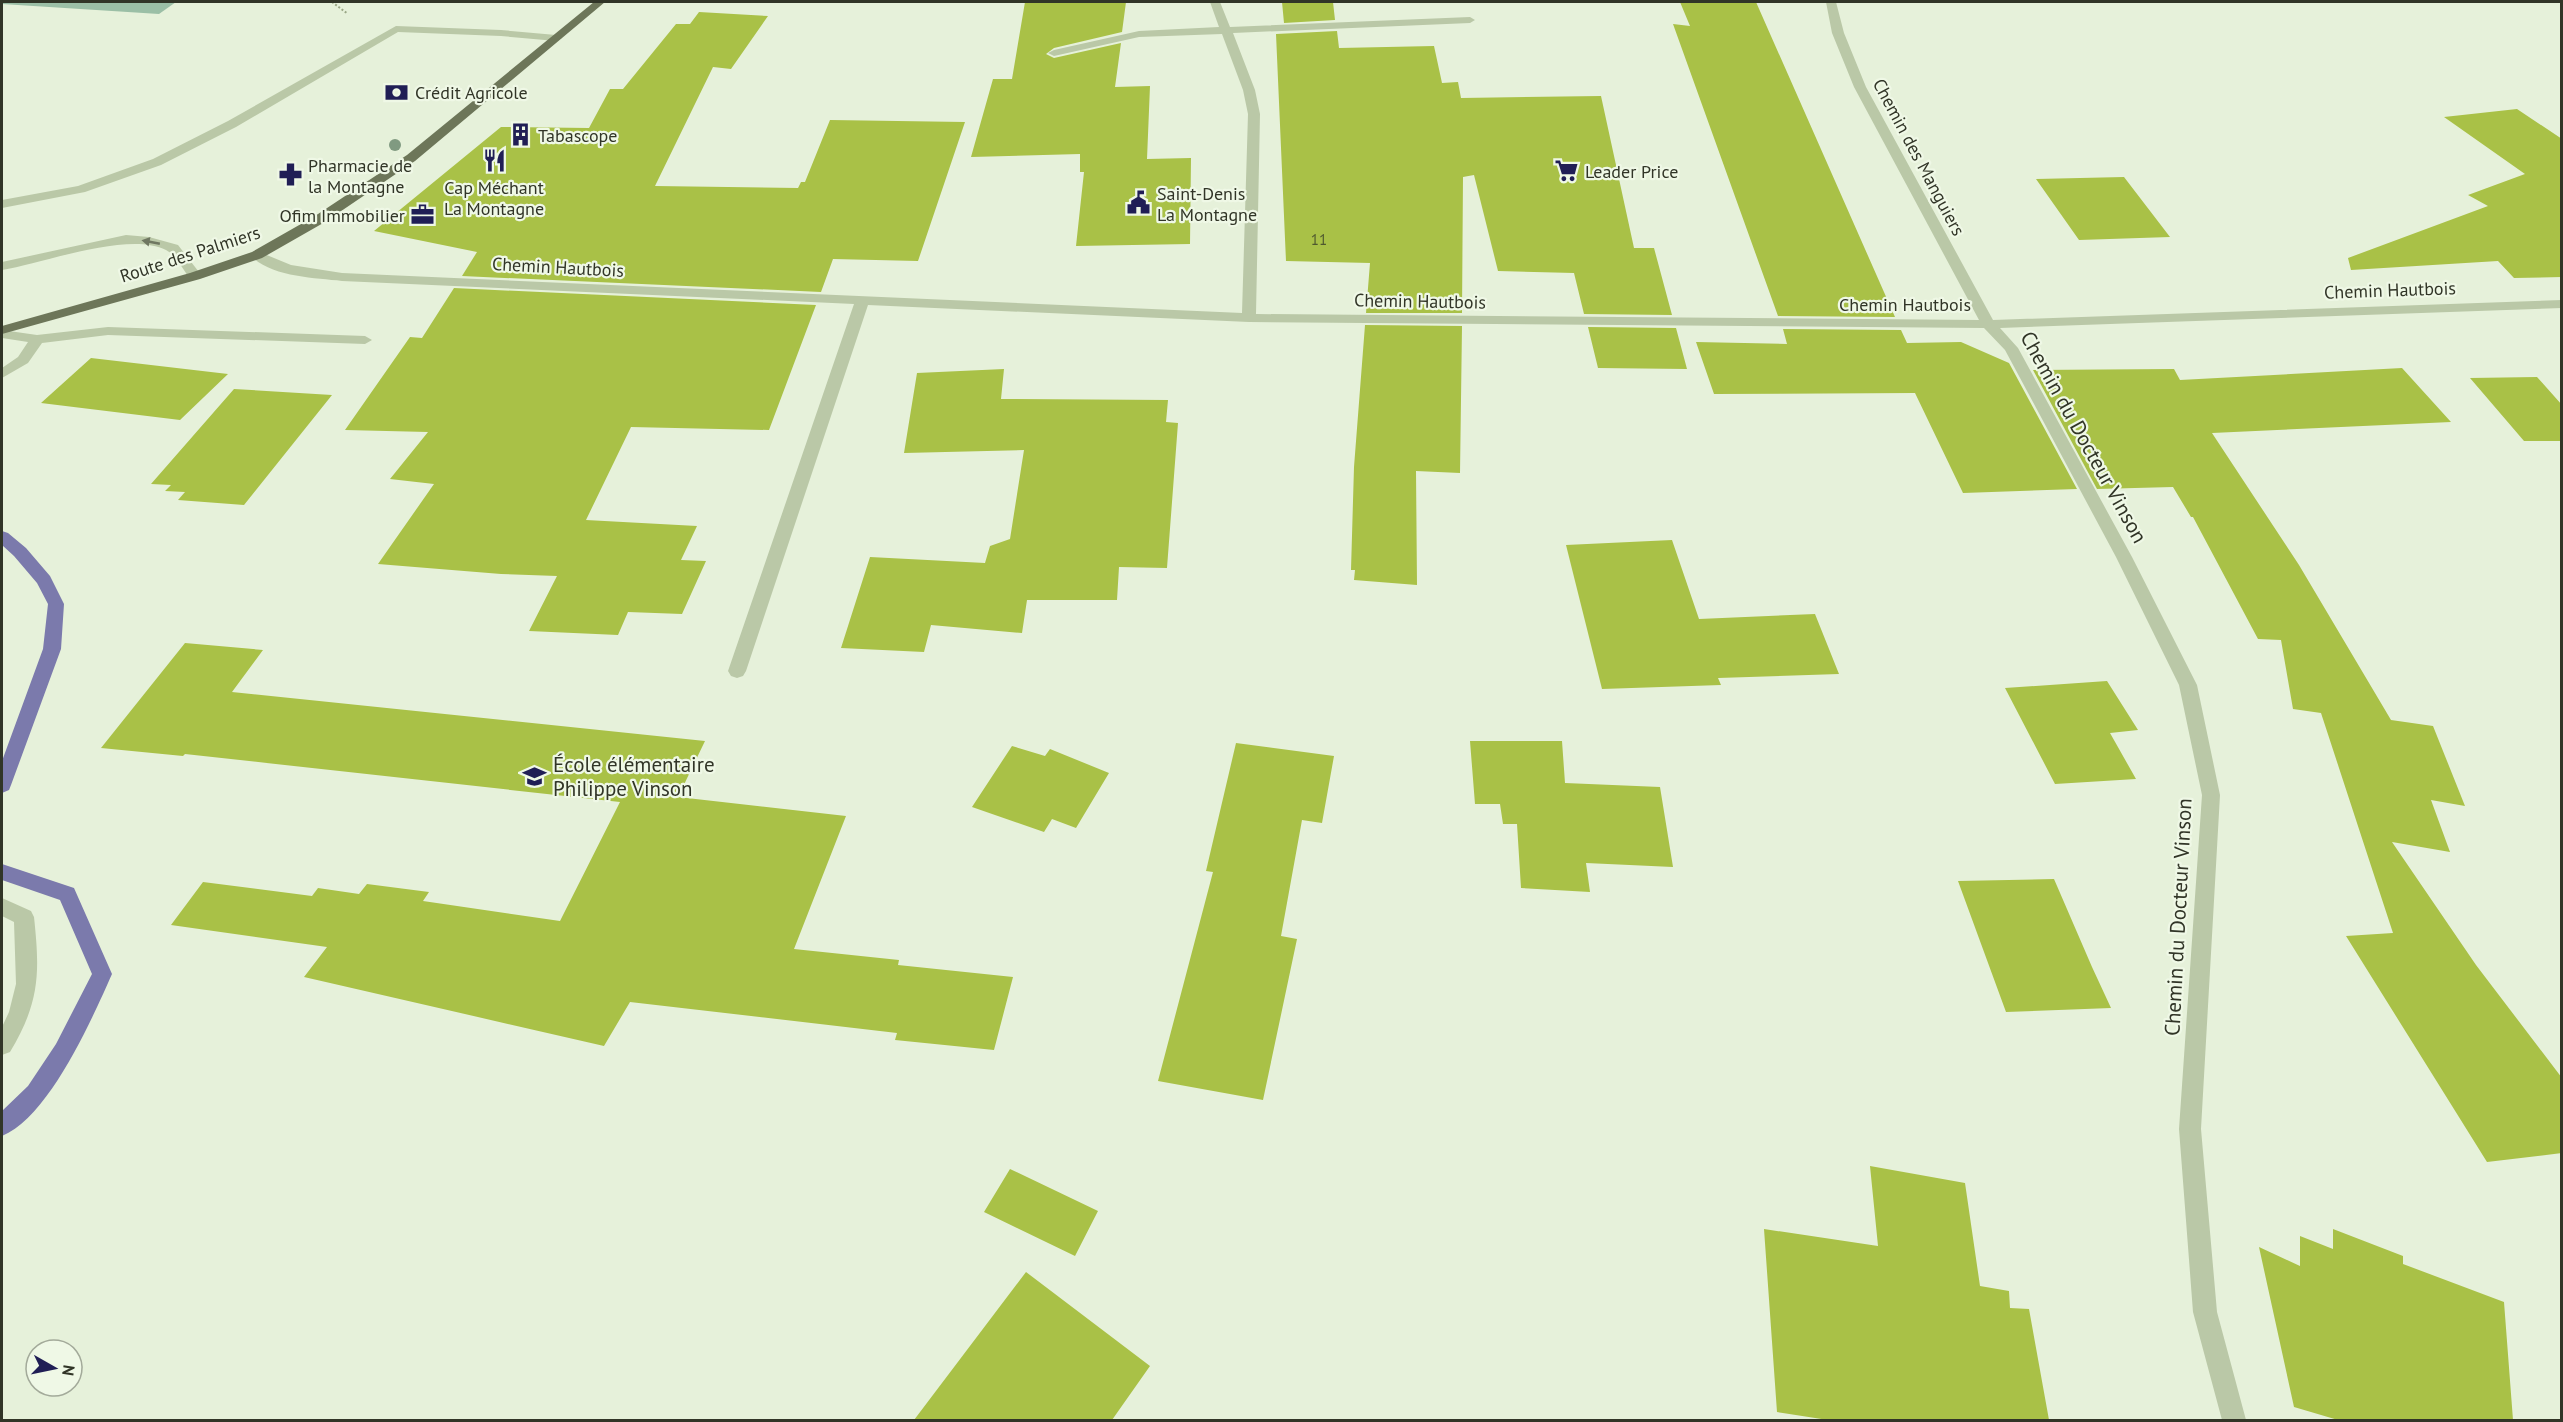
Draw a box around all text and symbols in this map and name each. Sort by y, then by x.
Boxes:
street label: Chemin des Manguiers [1868,75,1970,239]
bank icon: Crédit Agricole [384,79,410,105]
place label: Crédit Agricole [415,81,528,104]
building icon: Tabascope [507,122,533,148]
place label: Tabascope [538,124,618,147]
restaurant icon: Cap Méchant La Montagne [481,148,507,174]
place label: Pharmacie de la Montagne [308,154,412,198]
supermarket icon: Leader Price [1554,158,1580,184]
place label: Leader Price [1585,160,1678,183]
pharmacy icon: Pharmacie de la Montagne [277,162,303,188]
place label: Cap Méchant La Montagne [444,176,544,220]
place label: Saint-Denis La Montagne [1157,182,1257,226]
public building icon: Saint-Denis La Montagne [1126,190,1152,216]
office icon: Ofim Immobilier [410,202,436,228]
place label: Ofim Immobilier [280,204,405,227]
street label: Route des Palmiers [117,220,263,288]
house number: 11 [1311,230,1327,249]
one-way arrow [141,237,160,246]
street label: Chemin Hautbois [492,252,624,282]
street label: Chemin Hautbois [2324,276,2456,304]
street label: Chemin Hautbois [1354,288,1486,314]
street label: Chemin Hautbois [1839,293,1971,316]
street label: Chemin du Docteur Vinson [2014,326,2154,548]
place label: École élémentaire Philippe Vinson [553,751,715,802]
school or university icon: École élémentaire Philippe Vinson [522,763,548,789]
street label: Chemin du Docteur Vinson [2158,797,2198,1037]
north arrow [24,1338,84,1398]
text: N [58,1364,80,1377]

